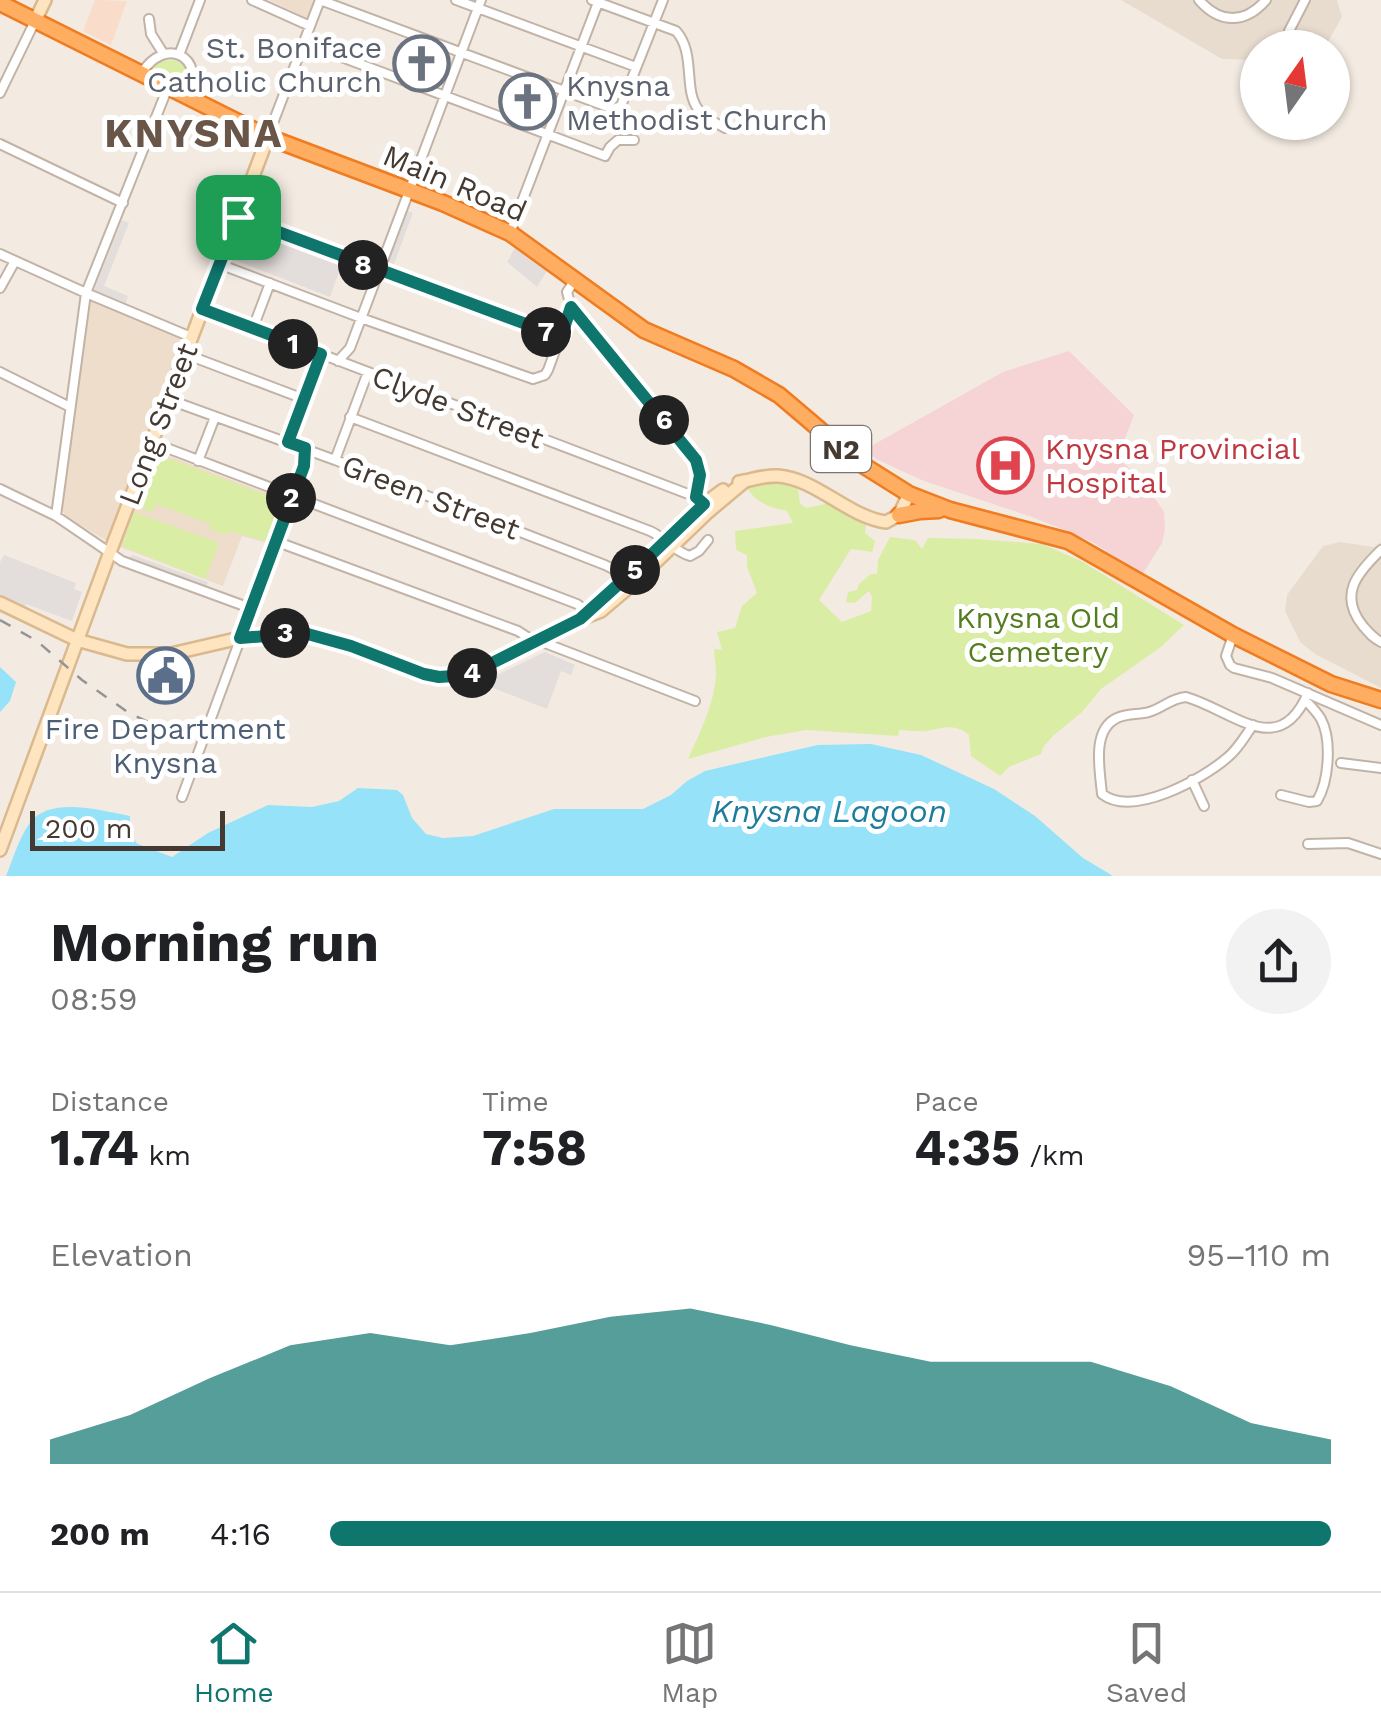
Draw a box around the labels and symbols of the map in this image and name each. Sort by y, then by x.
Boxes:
place label: St. Boniface Catholic Church [147,30,382,99]
north arrow [1240,30,1350,140]
church icon: St. Boniface Catholic Church [391,34,451,94]
place label: Knysna Methodist Church [566,68,828,137]
church icon: Knysna Methodist Church [497,72,557,132]
district label: KNYSNA [104,110,284,157]
street label: Main Road [378,137,532,229]
pin [196,175,281,260]
pin: 8 [338,240,388,290]
pin: 7 [521,307,571,357]
pin: 1 [268,319,318,369]
street label: Long Street [111,338,205,510]
street label: Clyde Street [367,358,549,456]
pin: 6 [639,395,689,445]
road number: N2 [811,426,871,472]
place label: Knysna Provincial Hospital [1045,431,1300,500]
hospital icon: Knysna Provincial Hospital [976,435,1036,495]
street label: Green Street [337,447,525,547]
pin: 2 [266,473,316,523]
pin: 5 [610,545,660,595]
park label: Knysna Old Cemetery [956,600,1120,669]
pin: 3 [260,608,310,658]
public building icon: Fire Department Knysna [135,645,195,705]
pin: 4 [447,648,497,698]
place label: Fire Department Knysna [44,711,286,780]
water label: Knysna Lagoon [711,792,947,830]
scale bar [30,806,225,850]

